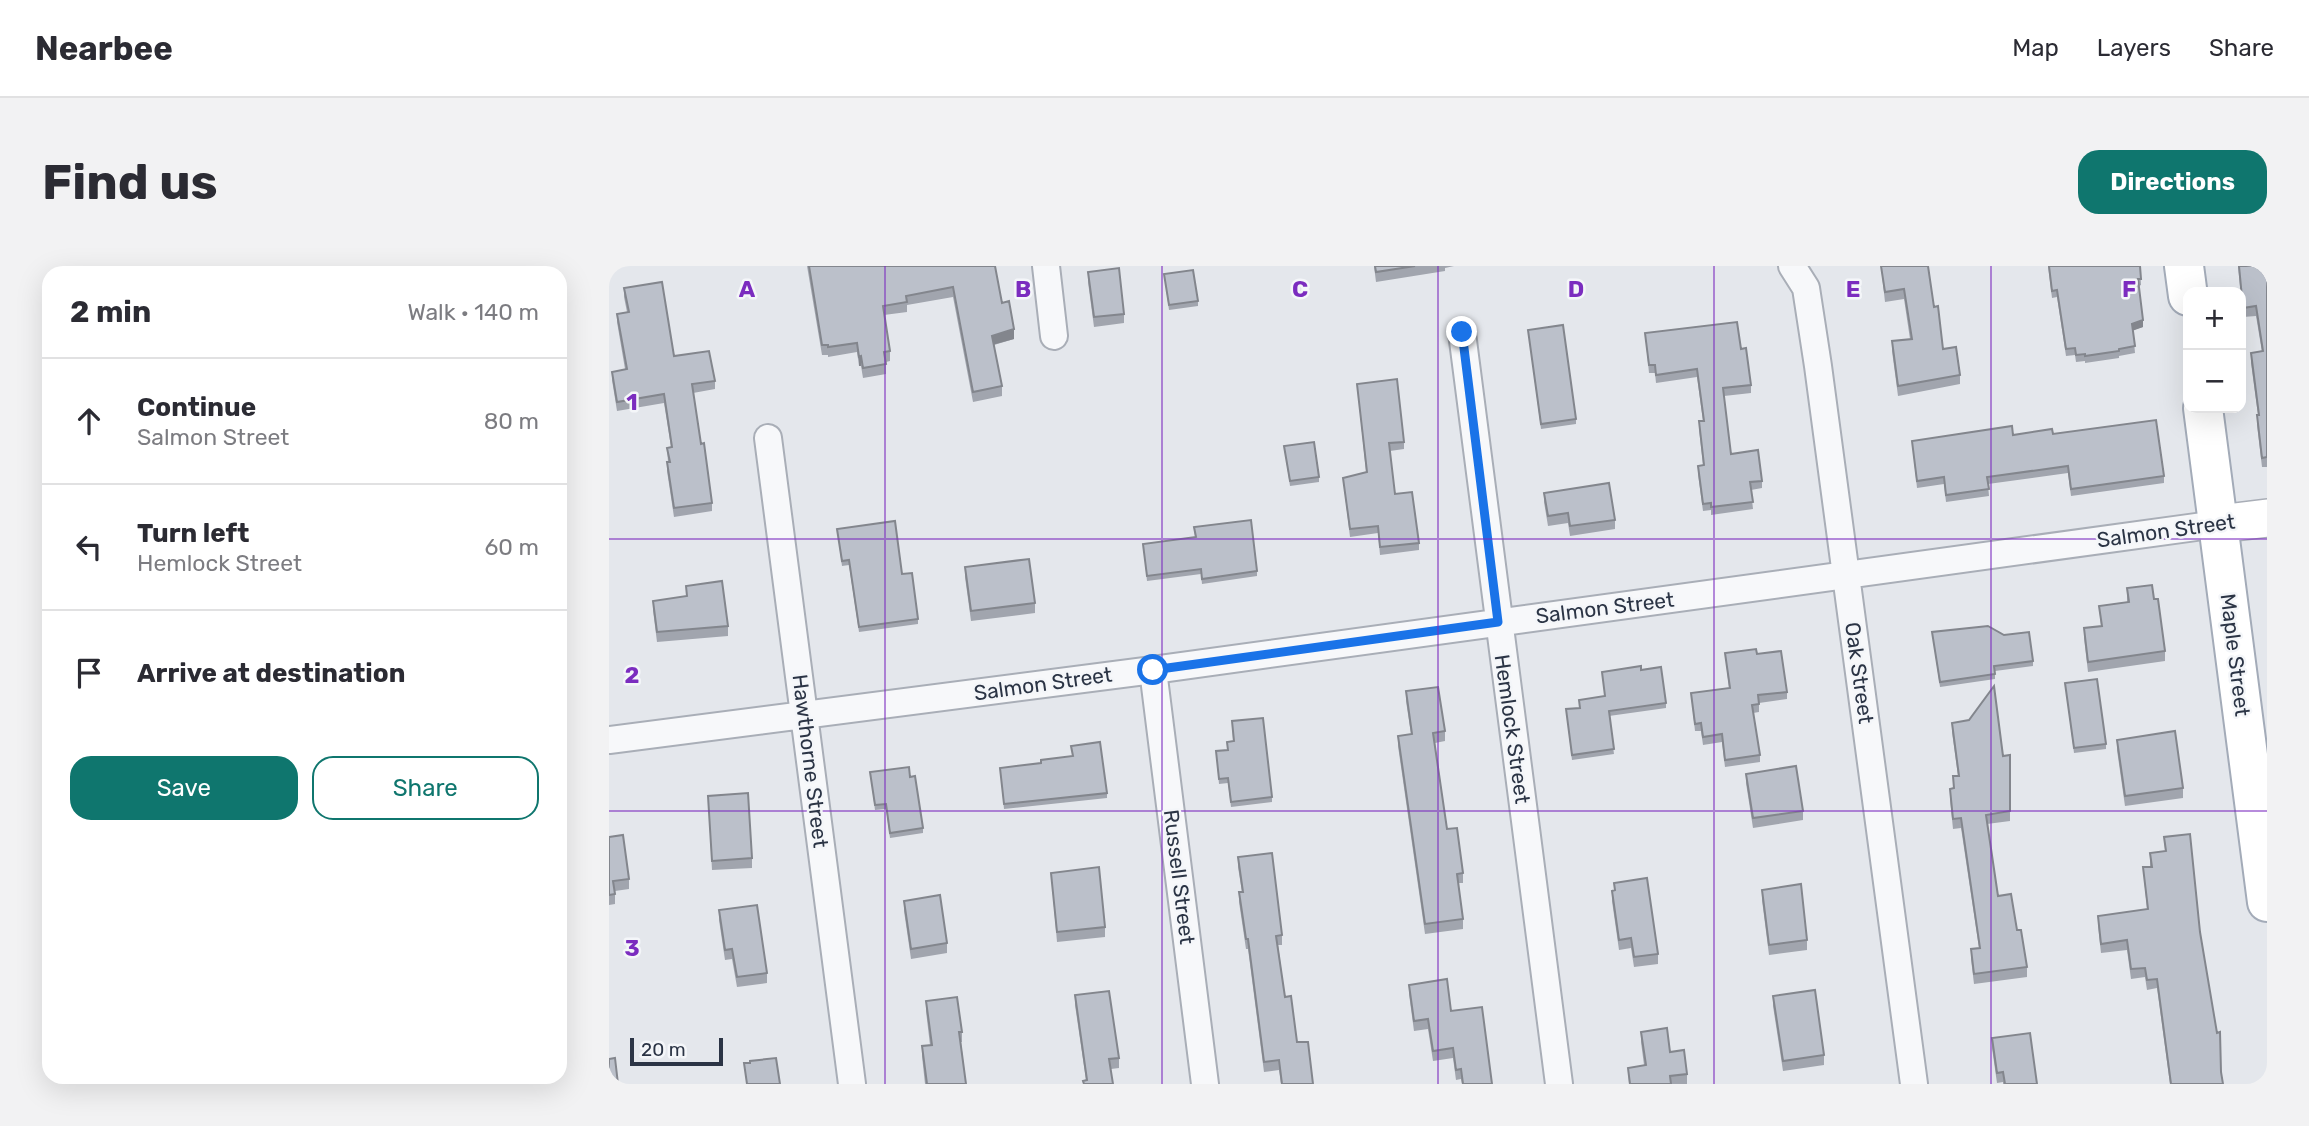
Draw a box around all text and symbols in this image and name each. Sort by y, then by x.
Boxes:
text: Nearbee [35,29,173,68]
text: Map [2012,34,2059,62]
text: Layers [2097,34,2171,62]
text: Share [2209,34,2274,62]
button: Directions [2078,150,2267,214]
text: Find us [42,153,218,211]
text: A [739,275,756,303]
text: B [1015,275,1031,303]
text: C [1292,275,1308,303]
text: D [1568,275,1584,303]
text: E [1846,275,1860,303]
text: F [2122,275,2136,303]
map controls [2183,287,2246,413]
button: + [2183,287,2246,350]
text: 2 min [70,294,151,330]
text: Walk · 140 m [407,298,539,326]
route end [1446,316,1477,347]
button: − [2183,350,2246,413]
text: 1 [626,388,638,416]
text: Continue [137,392,256,423]
icon: ahead [70,402,108,440]
text: 80 m [484,407,539,435]
text: Salmon Street [137,423,289,451]
street label: Salmon Street [2095,508,2237,553]
text: Turn left [137,518,249,549]
icon: left [70,528,108,566]
text: 60 m [484,533,539,561]
text: Hemlock Street [137,549,302,577]
street label: Salmon Street [1534,587,1675,628]
street label: Maple Street [2216,592,2255,718]
street label: Oak Street [1840,621,1879,725]
street label: Hemlock Street [1490,653,1535,805]
icon: arrive [70,654,108,692]
route start [1137,654,1168,685]
text: Arrive at destination [137,658,405,689]
text: 2 [625,661,639,689]
street label: Salmon Street [972,661,1114,706]
street label: Hawthorne Street [787,673,834,849]
button: Save [70,756,298,820]
button: Share [312,756,539,820]
street label: Russell Street [1159,808,1200,946]
text: 3 [624,934,640,962]
scale bar [630,1035,723,1067]
text: 20 m [641,1038,686,1061]

